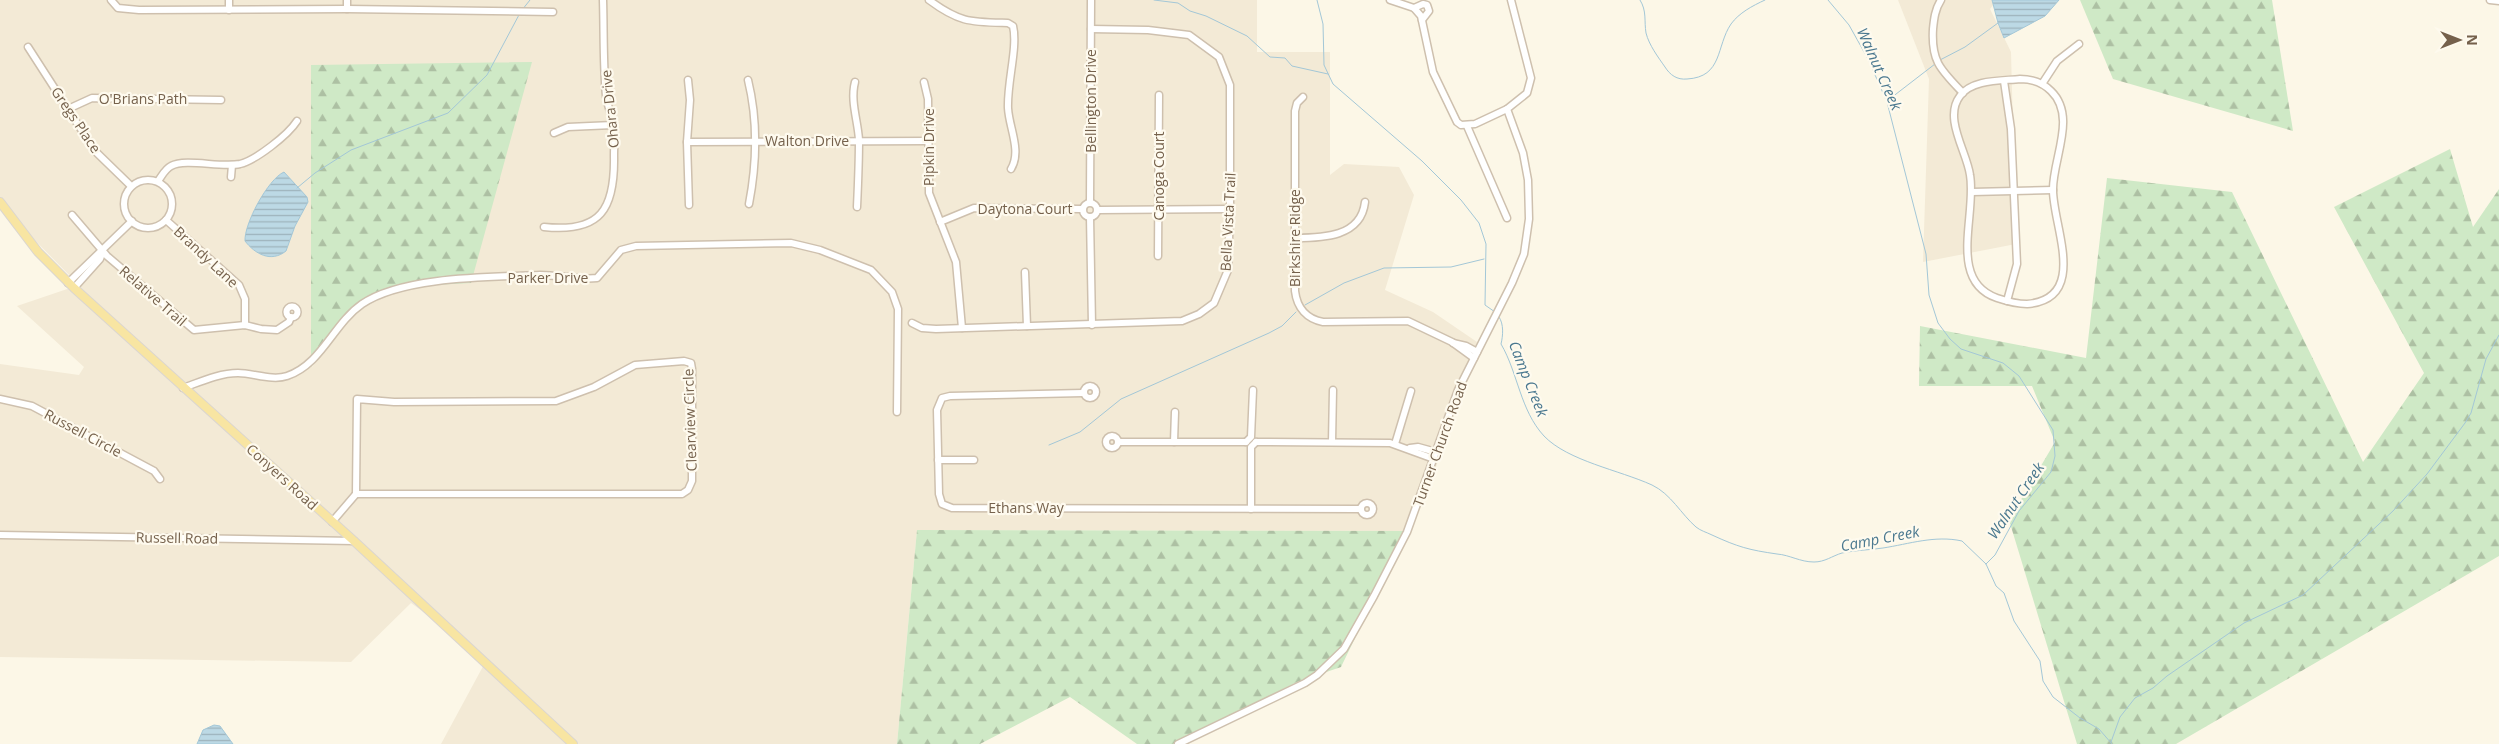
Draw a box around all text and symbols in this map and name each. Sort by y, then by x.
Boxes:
north arrow [2434,15,2484,65]
water label: Walnut Creek [1853,24,1907,114]
text: N [2463,34,2482,46]
street label: Bellington Drive [1081,49,1100,153]
street label: Ohara Drive [596,69,623,149]
street label: Gregs Place [47,83,106,157]
street label: O'Brians Path [99,89,187,108]
street label: Pipkin Drive [919,108,938,186]
street label: Walton Drive [765,131,849,150]
street label: Canoga Court [1149,131,1168,221]
street label: Bella Vista Trail [1215,172,1240,272]
street label: Birkshire Ridge [1285,189,1304,287]
street label: Daytona Court [978,199,1072,218]
street label: Brandy Lane [170,222,243,292]
street label: Relative Trail [116,261,191,330]
street label: Parker Drive [508,268,589,287]
water label: Camp Creek [1505,338,1553,420]
street label: Clearview Circle [678,368,701,472]
street label: Turner Church Road [1408,379,1471,509]
street label: Russell Circle [41,404,125,461]
street label: Conyers Road [242,439,322,514]
water label: Walnut Creek [1982,458,2048,543]
street label: Ethans Way [988,498,1065,517]
water label: Camp Creek [1839,520,1922,555]
street label: Russell Road [136,527,218,548]

